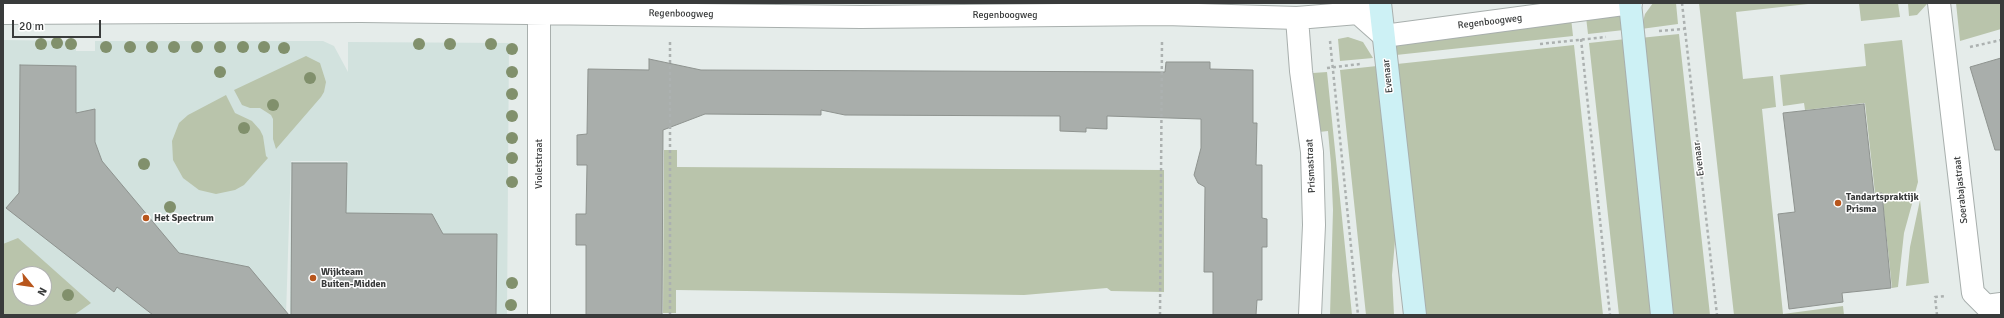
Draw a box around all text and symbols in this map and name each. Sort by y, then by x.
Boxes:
street label: Regenboogweg [648,7,714,21]
street label: Regenboogweg [973,9,1037,21]
scale bar [14,12,103,38]
street label: Regenboogweg [1457,12,1523,32]
text: 20 m [19,19,44,34]
street label: Evenaar [1380,58,1396,94]
street label: Prismastraat [1304,138,1318,194]
street label: Violetstraat [533,139,545,189]
street label: Evenaar [1691,141,1707,177]
street label: Soerabajastraat [1951,156,1971,224]
place label: Tandartspraktijk Prisma [1846,191,1919,214]
marker: Tandartspraktijk Prisma [1833,198,1843,208]
place label: Het Spectrum [154,212,214,224]
marker: Het Spectrum [141,213,151,223]
north arrow [12,266,52,306]
place label: Wijkteam Buiten-Midden [321,266,386,290]
marker: Wijkteam Buiten-Midden [308,273,318,283]
text: N [35,285,50,298]

